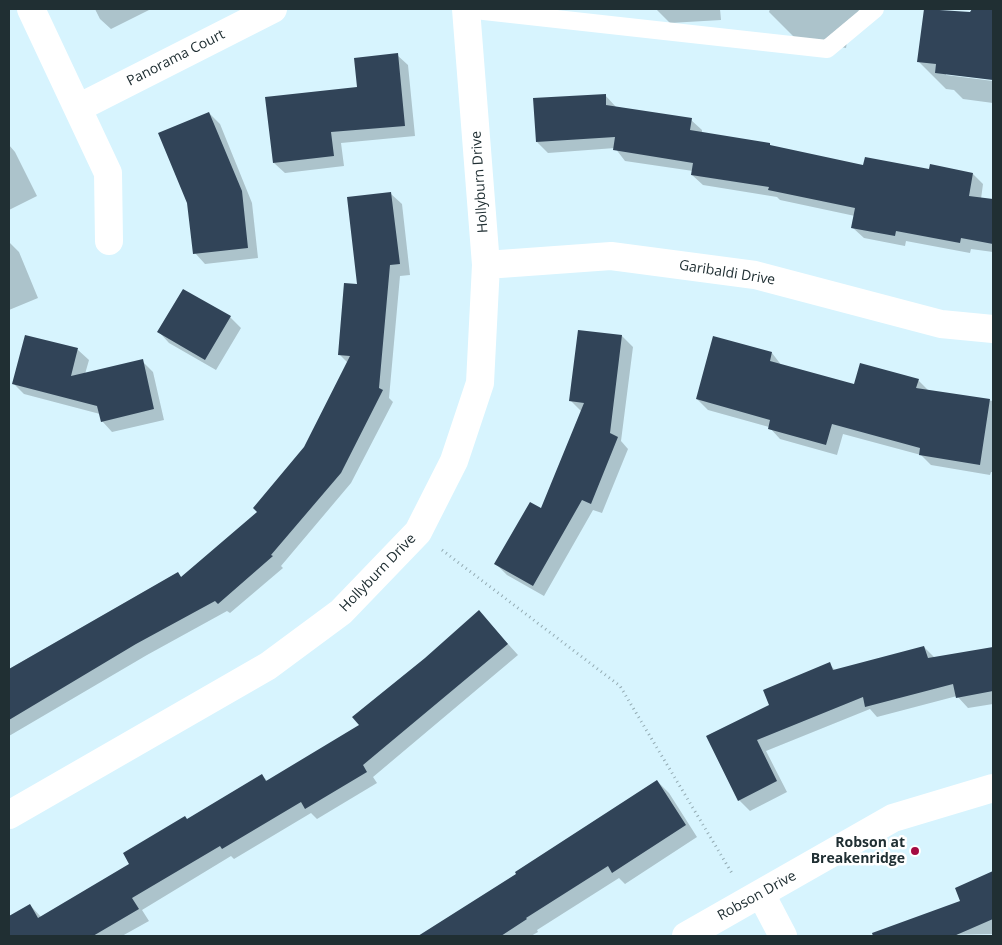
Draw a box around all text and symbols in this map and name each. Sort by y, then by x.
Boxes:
street label: Panorama Court [124,26,228,90]
street label: Hollyburn Drive [468,130,492,234]
street label: Garibaldi Drive [678,257,776,289]
street label: Hollyburn Drive [336,530,420,616]
place label: Robson at Breakenridge [811,835,905,868]
marker: Robson at Breakenridge [909,845,921,857]
street label: Robson Drive [715,868,799,924]

